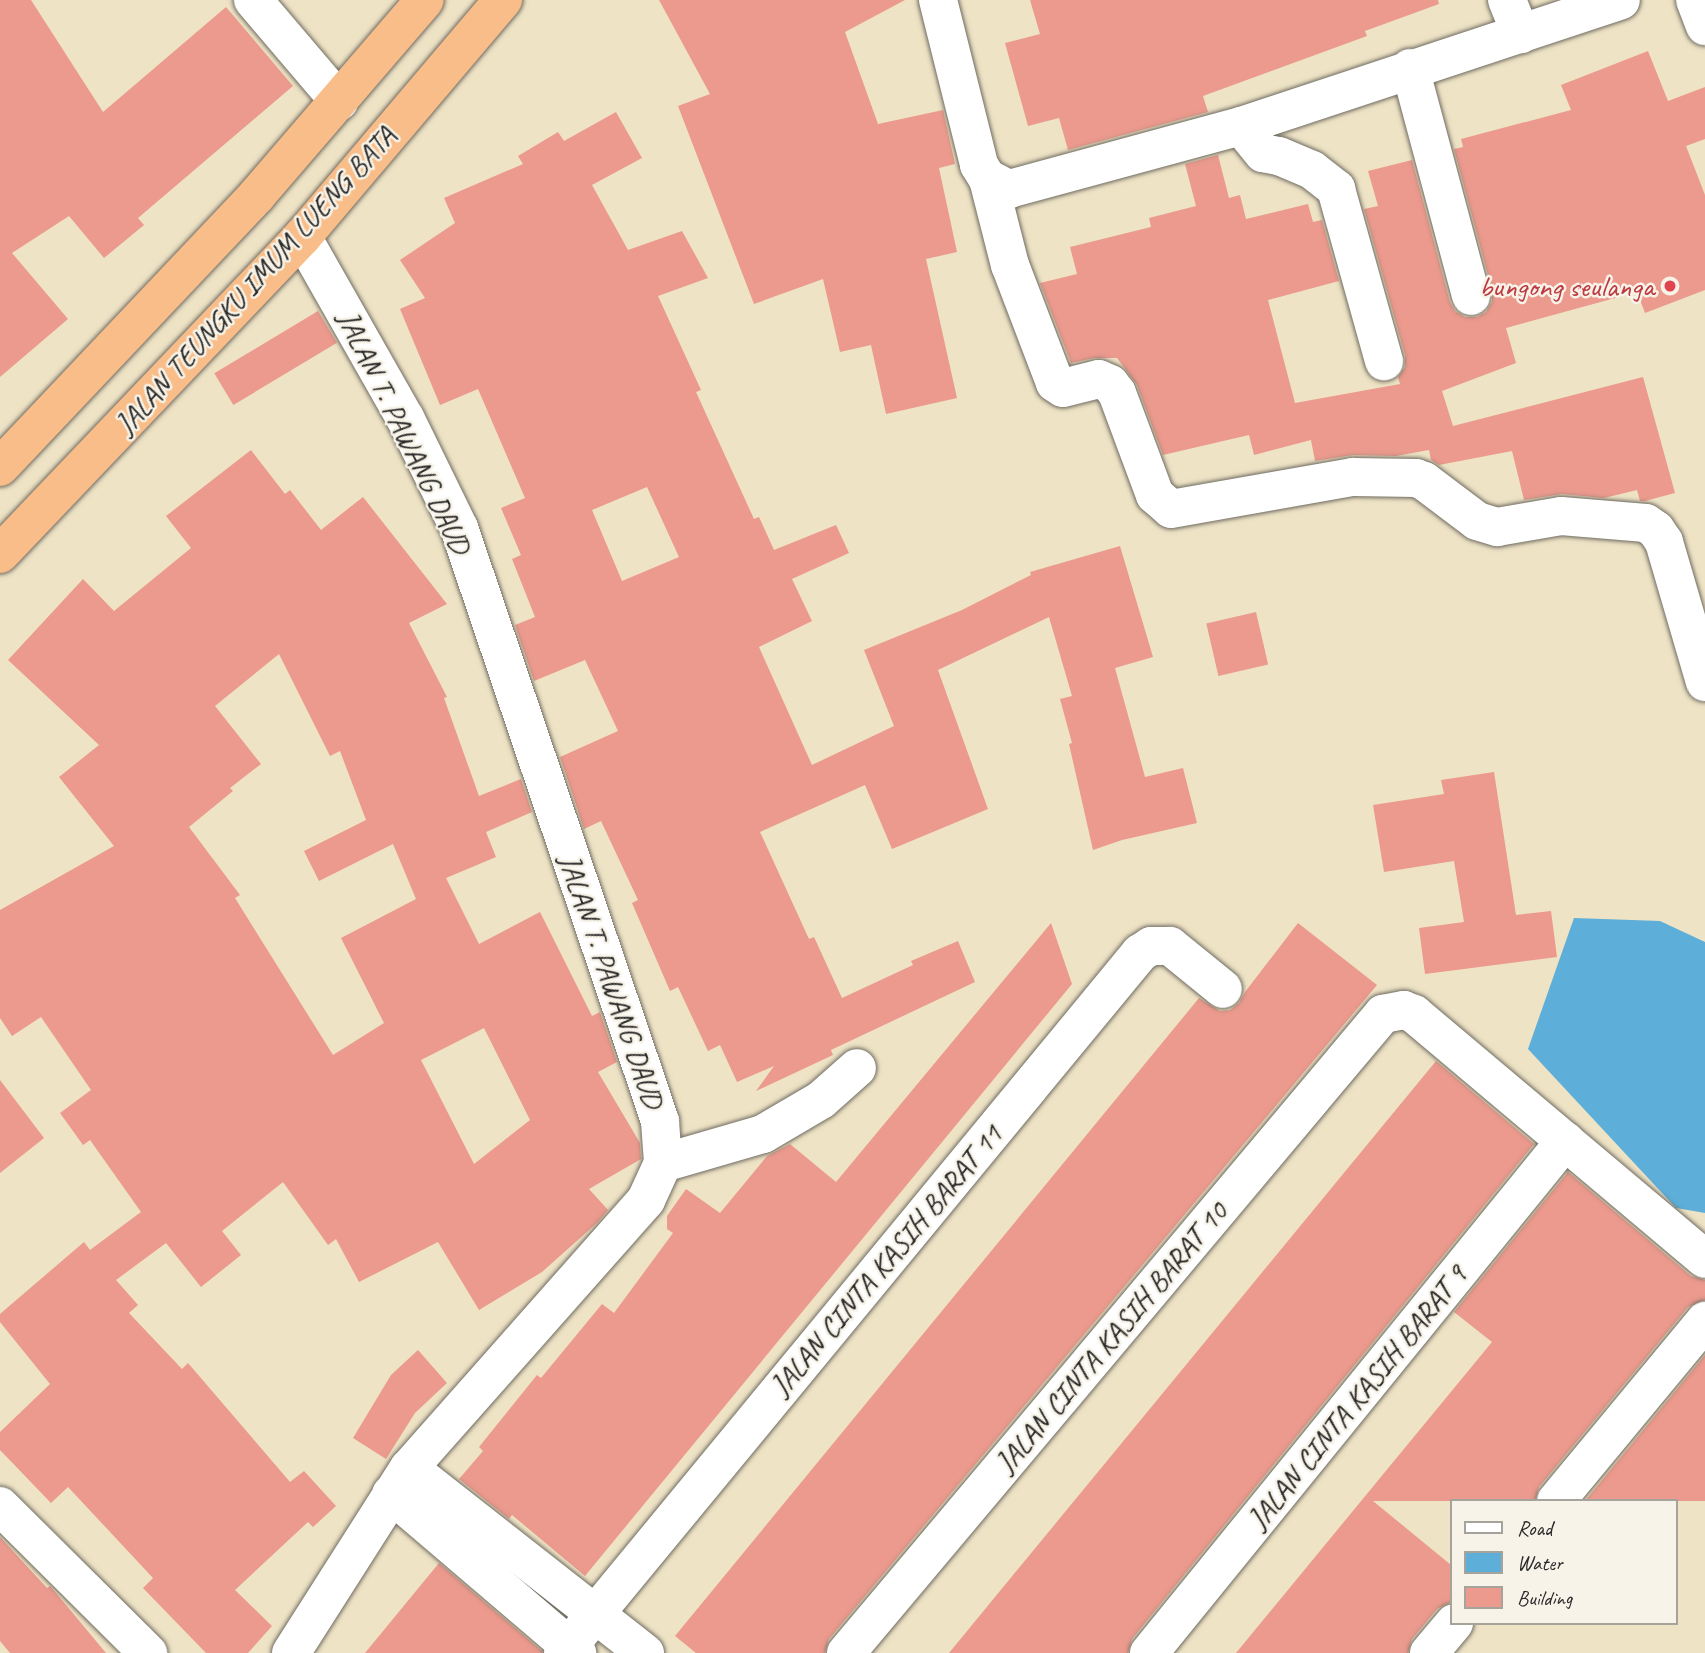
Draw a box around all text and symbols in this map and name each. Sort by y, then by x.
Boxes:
street label: JALAN TEUNGKU IMUM LUENG BATA [107,118,403,442]
place label: bungong seulanga [1478,268,1654,304]
marker: bungong seulanga [1660,276,1680,296]
street label: JALAN T. PAWANG DAUD [330,304,480,560]
street label: JALAN T. PAWANG DAUD [552,849,672,1113]
street label: JALAN CINTA KASIH BARAT 11 [763,1118,1009,1402]
street label: JALAN CINTA KASIH BARAT 10 [988,1195,1234,1479]
street label: JALAN CINTA KASIH BARAT 9 [1240,1258,1474,1536]
legend [1450,1499,1677,1625]
text: Road [1517,1515,1552,1541]
text: Water [1517,1550,1563,1576]
text: Building [1517,1585,1572,1611]

